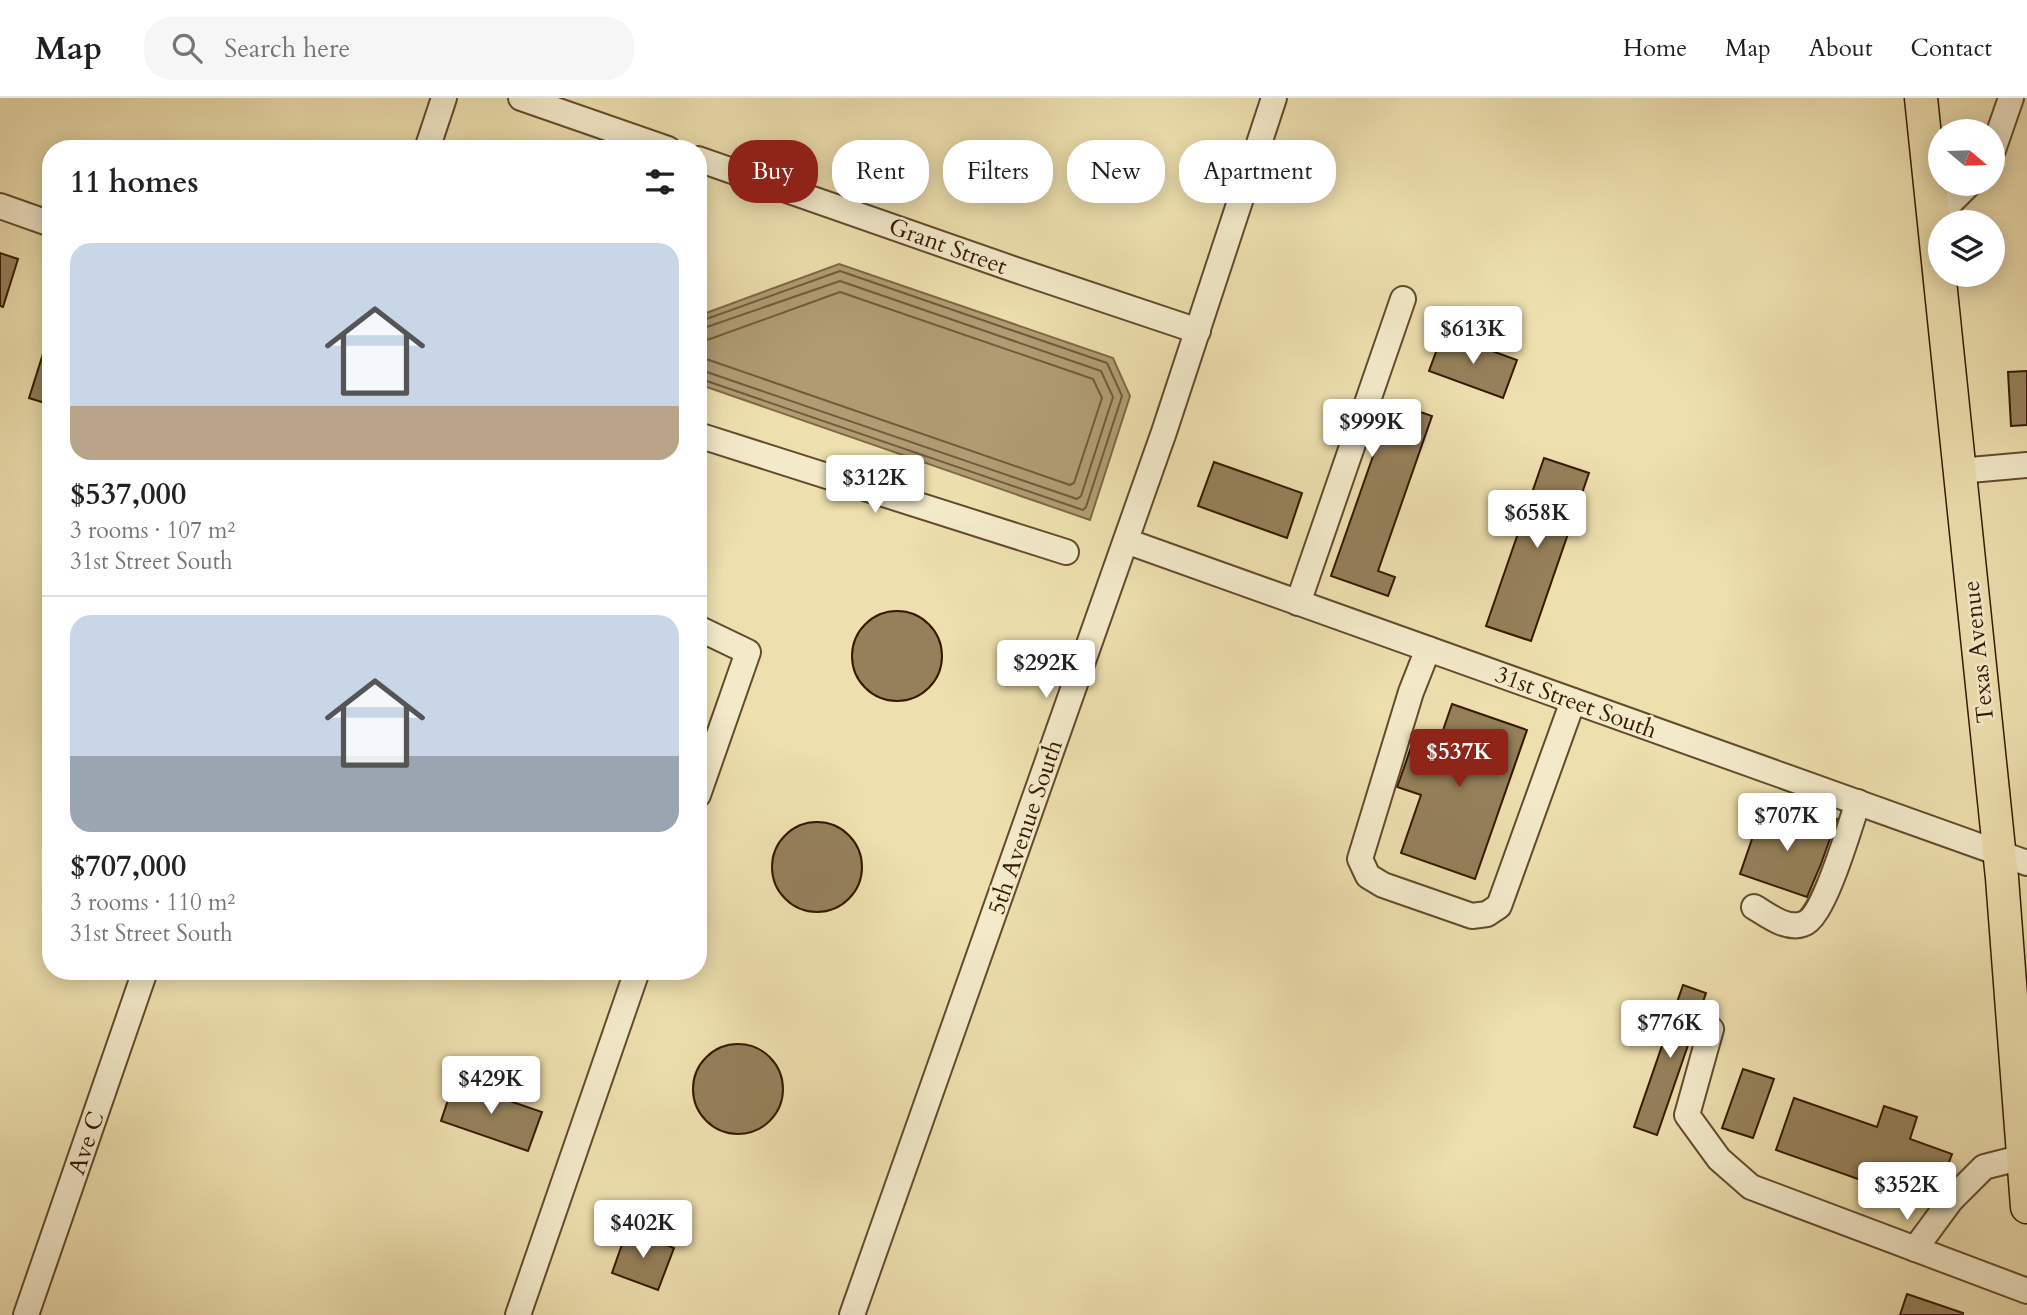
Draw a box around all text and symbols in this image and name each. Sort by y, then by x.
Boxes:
search box [144,17,634,80]
text: Map [35,26,102,71]
icon: search [168,29,206,67]
text: Search here [224,31,350,66]
text: Home [1623,32,1687,65]
text: Map [1725,32,1771,65]
text: About [1809,32,1873,65]
text: Contact [1911,32,1992,65]
north arrow [1928,119,2006,196]
map controls [1928,119,2005,287]
chip: Buy [728,140,818,203]
chip: Rent [832,140,929,203]
chip: Filters [943,140,1053,203]
chip: New [1067,140,1165,203]
chip: Apartment [1179,140,1336,203]
text: 11 homes [70,162,199,203]
icon: filters [641,163,679,201]
street label: Grant Street [884,210,1012,283]
button: layers [1928,210,2005,287]
icon: home [312,288,438,414]
pin: $613K [1424,306,1522,366]
text: $613K [1440,313,1506,344]
pin: $999K [1323,400,1421,459]
text: $999K [1339,406,1405,437]
pin: $312K [826,456,924,515]
text: $312K [842,462,908,493]
text: $537,000 [70,474,186,515]
pin: $658K [1488,490,1586,550]
text: $658K [1504,497,1570,528]
text: 3 rooms · 107 m² [70,515,235,546]
text: 31st Street South [70,546,233,577]
street label: Texas Avenue [1955,579,2002,725]
pin: $292K [997,640,1095,700]
text: $292K [1013,647,1079,678]
street label: 31st Street South [1490,658,1661,747]
icon: home [312,660,438,786]
pin: $537K [1410,730,1508,789]
street label: 5th Avenue South [980,735,1071,919]
text: $537K [1426,736,1492,767]
pin: $707K [1738,794,1836,853]
text: $707K [1754,800,1820,831]
text: $707,000 [70,846,186,887]
text: 3 rooms · 110 m² [70,887,235,918]
text: 31st Street South [70,918,233,949]
pin: $776K [1621,1000,1719,1060]
text: $776K [1637,1007,1703,1038]
pin: $429K [442,1056,540,1116]
text: $429K [458,1063,524,1094]
street label: Ave C [60,1107,113,1179]
pin: $352K [1858,1162,1956,1222]
text: $352K [1874,1169,1940,1200]
pin: $402K [594,1200,692,1260]
text: $402K [610,1207,676,1238]

